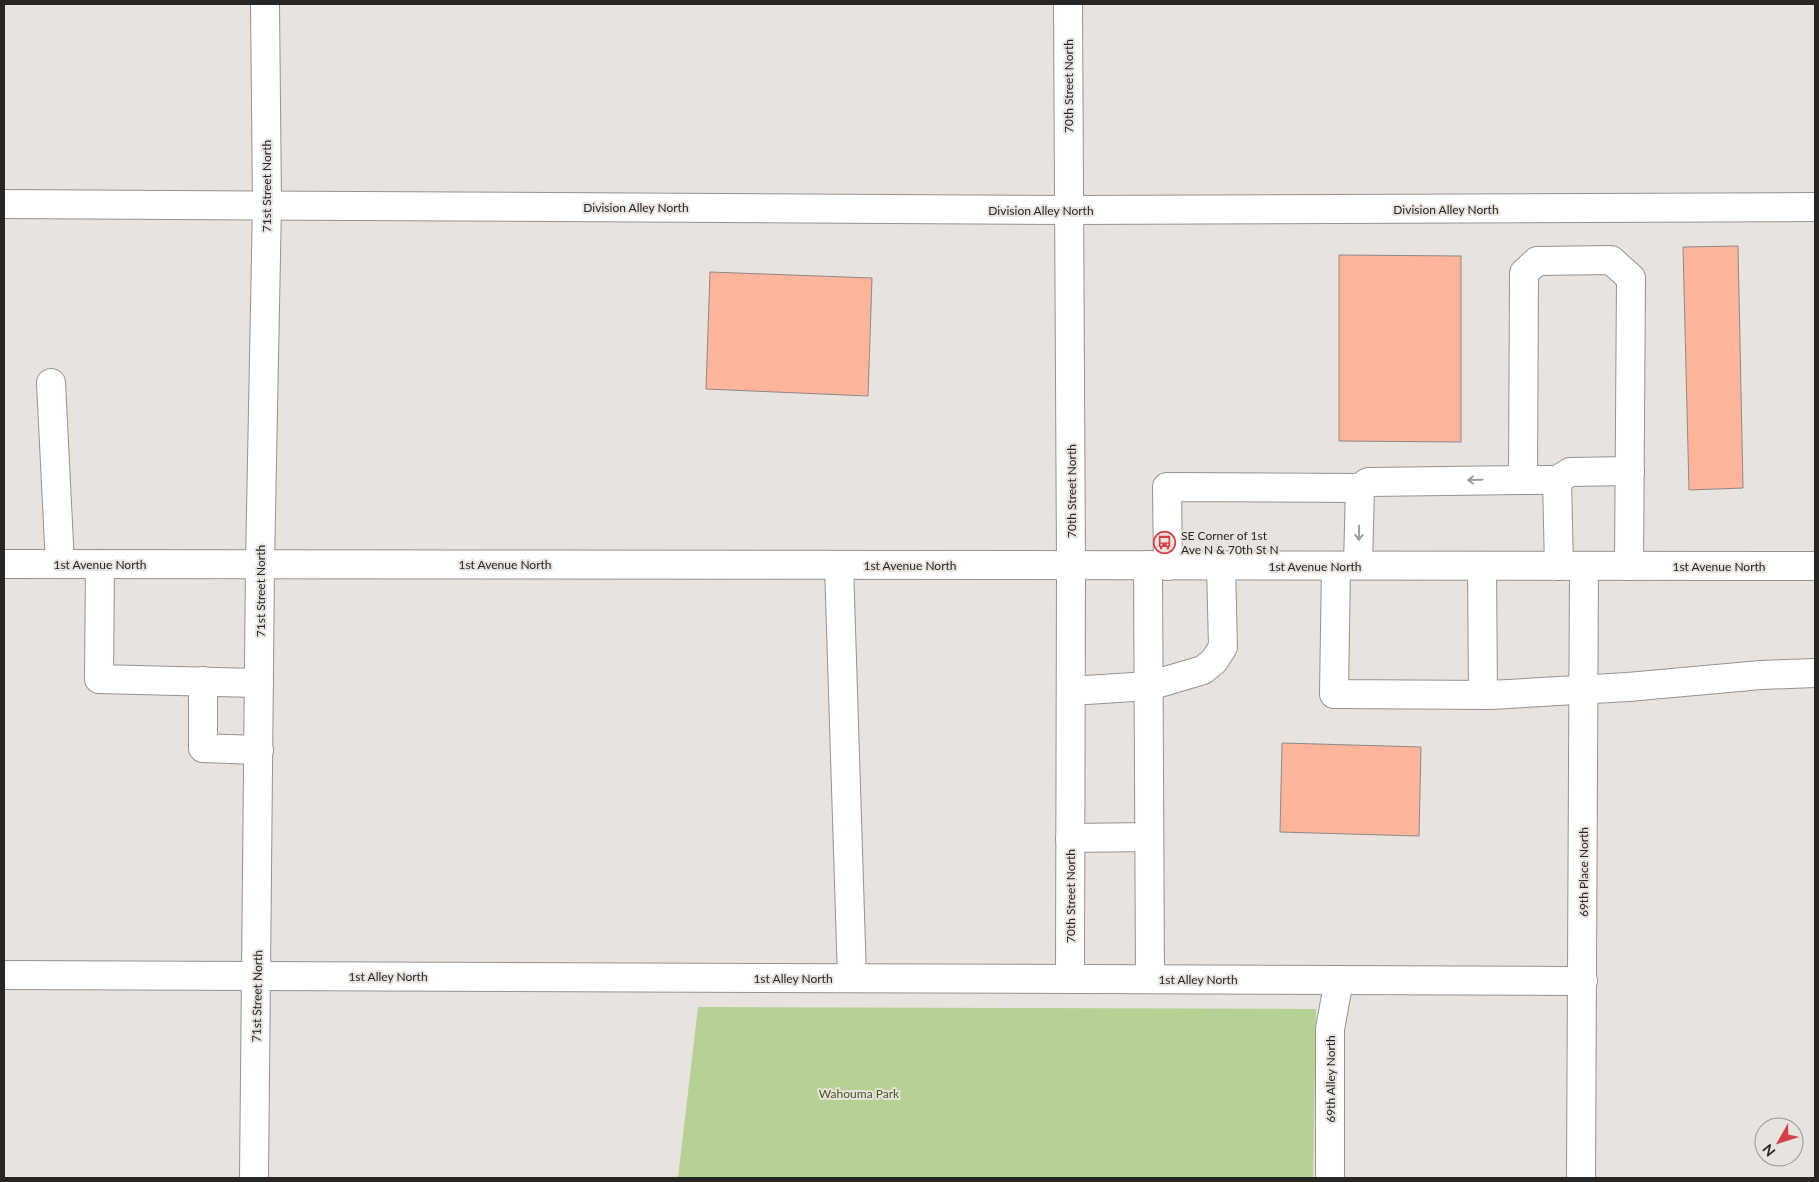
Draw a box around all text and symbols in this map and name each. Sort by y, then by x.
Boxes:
street label: 70th Street North [1061,39,1076,133]
street label: 71st Street North [259,140,274,232]
street label: Division Alley North [583,200,689,215]
street label: Division Alley North [1393,202,1499,217]
street label: Division Alley North [988,203,1094,218]
street label: 70th Street North [1064,444,1079,538]
one-way arrow [1467,475,1483,485]
one-way arrow [1354,525,1364,541]
place label: SE Corner of 1st Ave N & 70th St N [1181,528,1279,557]
bus stop icon: SE Corner of 1st Ave N & 70th St N [1153,530,1177,554]
street label: 71st Street North [253,545,268,637]
street label: 1st Avenue North [53,557,147,572]
street label: 1st Avenue North [458,557,552,572]
street label: 1st Avenue North [863,558,957,573]
street label: 1st Avenue North [1268,559,1362,574]
street label: 1st Avenue North [1672,559,1766,574]
street label: 69th Place North [1576,827,1591,917]
street label: 70th Street North [1063,849,1078,943]
street label: 71st Street North [249,950,265,1042]
street label: 1st Alley North [348,969,428,984]
street label: 1st Alley North [753,971,833,986]
street label: 1st Alley North [1158,972,1238,987]
street label: 69th Alley North [1323,1035,1338,1123]
park label: Wahouma Park [819,1086,900,1101]
north arrow [1754,1117,1804,1167]
text: N [1759,1141,1779,1160]

